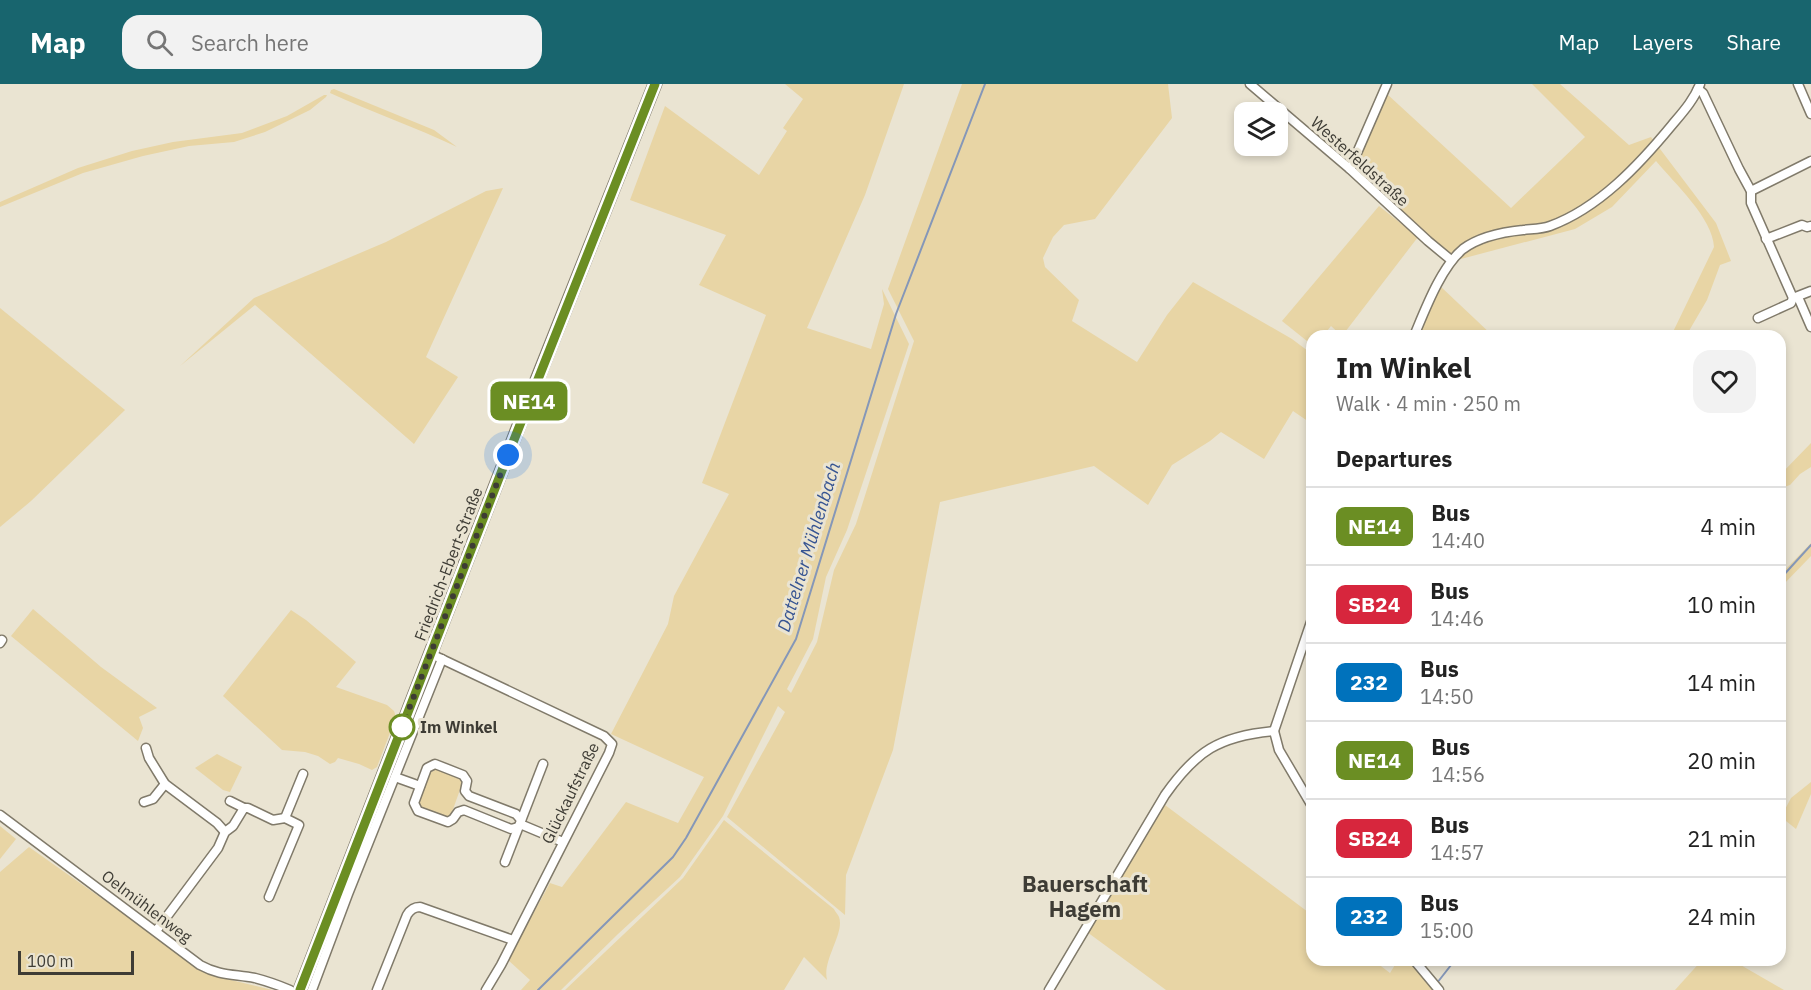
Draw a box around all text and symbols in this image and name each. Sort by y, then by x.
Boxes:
search box [122,15,542,69]
text: Map [30,24,86,61]
icon: search [143,26,176,59]
text: Search here [191,28,309,57]
text: Map [1559,28,1599,56]
text: Layers [1632,28,1694,56]
text: Share [1727,28,1781,56]
map controls [1234,102,1288,156]
button: layers [1234,102,1288,156]
street label: Westerfeldstraße [1307,112,1413,210]
text: Im Winkel [1336,349,1471,386]
button: heart [1693,350,1756,413]
line badge: NE14 [487,382,571,420]
text: NE14 [502,387,556,415]
text: Walk · 4 min · 250 m [1336,390,1521,417]
your location [493,440,523,470]
text: Departures [1336,444,1452,473]
water label: Dattelner Mühlenbach [772,459,845,634]
street label: Friedrich-Ebert-Straße [409,484,487,644]
text: Bus [1431,498,1470,527]
text: NE14 [1348,512,1401,540]
text: 4 min [1700,512,1756,541]
text: 14:40 [1431,527,1485,554]
text: Bus [1430,576,1469,605]
text: SB24 [1348,590,1400,618]
text: 10 min [1687,590,1756,619]
text: 14:46 [1430,605,1484,632]
text: Bus [1420,654,1459,683]
text: 232 [1350,668,1388,696]
text: 14 min [1687,668,1756,697]
text: 14:50 [1420,683,1474,710]
marker: Im Winkel [389,714,415,740]
place label: Im Winkel [420,717,497,737]
text: Bus [1431,732,1470,761]
street label: Glückaufstraße [537,739,603,847]
text: NE14 [1348,746,1401,774]
text: 20 min [1687,746,1756,775]
text: 14:56 [1431,761,1485,788]
text: Bus [1430,810,1469,839]
text: SB24 [1348,824,1400,852]
text: 21 min [1687,824,1756,853]
text: 14:57 [1430,839,1484,866]
street label: Oelmühlenweg [98,865,197,947]
district label: Bauerschaft Hagem [1022,869,1148,923]
text: Bus [1420,888,1459,917]
text: 232 [1350,902,1388,930]
text: 24 min [1687,902,1756,931]
text: 15:00 [1420,917,1474,944]
scale bar [18,948,134,976]
text: 100 m [27,951,74,971]

